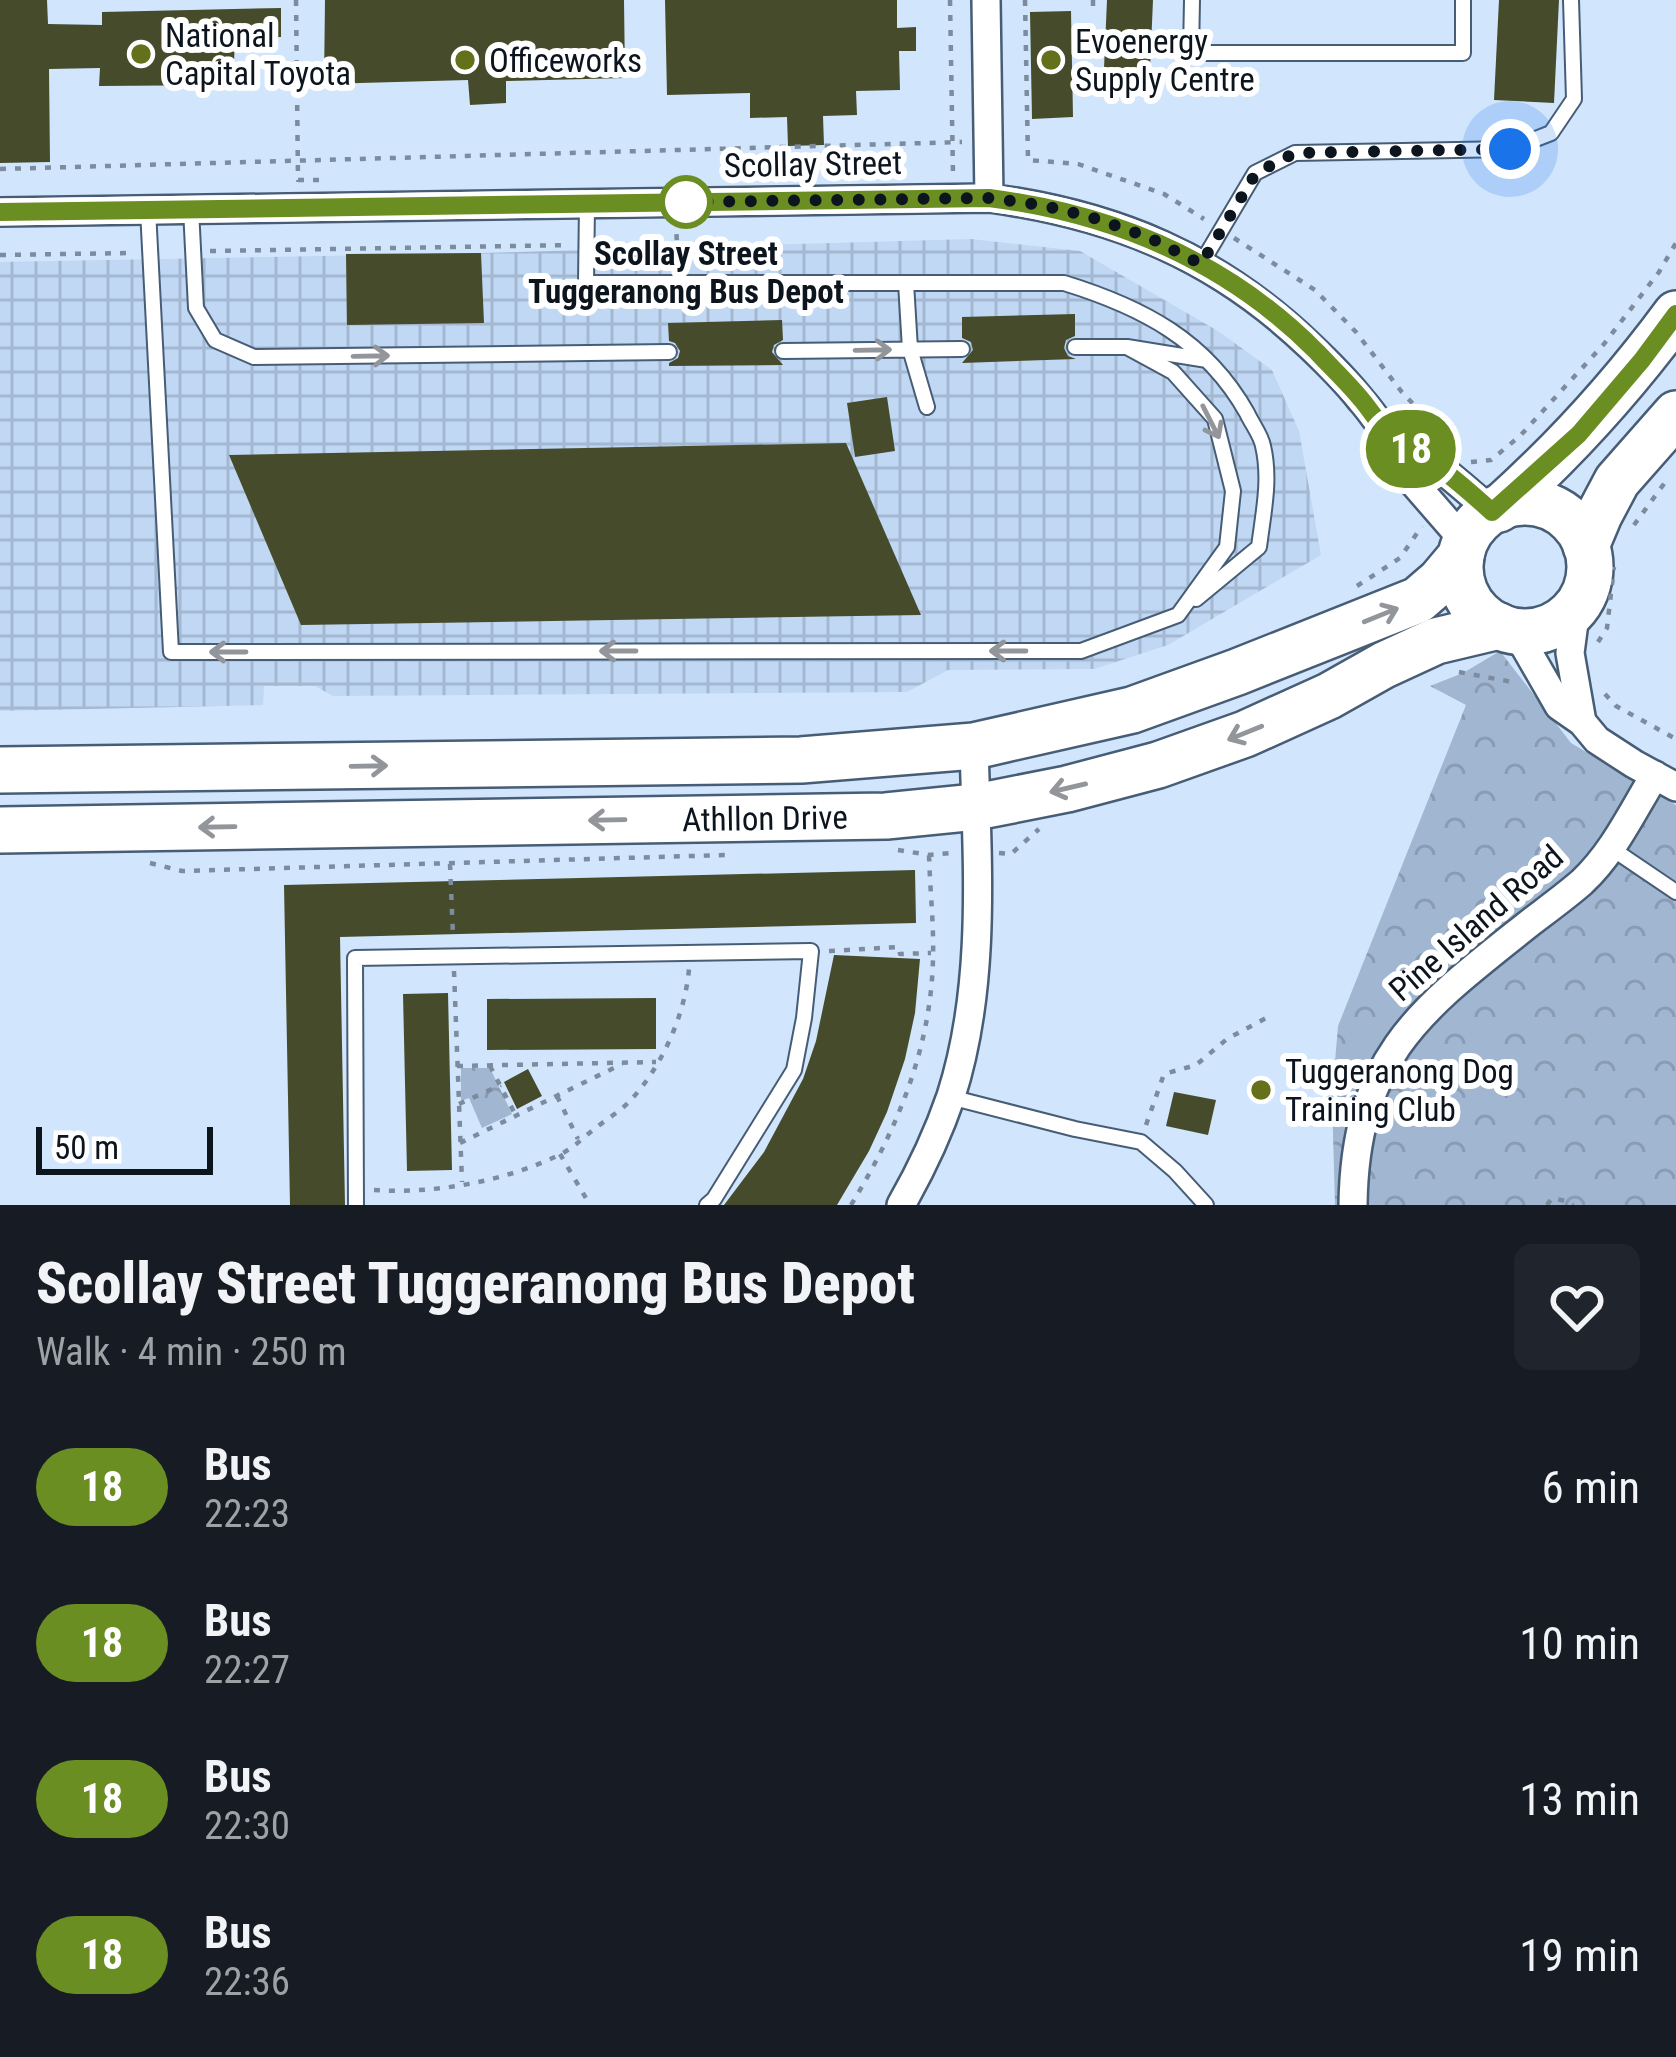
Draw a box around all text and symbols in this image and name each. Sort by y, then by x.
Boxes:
place label: National Capital Toyota [165,16,351,93]
place label: Evoenergy Supply Centre [1075,22,1255,99]
marker: National Capital Toyota [128,41,154,67]
place label: Officeworks [489,41,642,80]
marker: Officeworks [452,47,478,73]
marker: Evoenergy Supply Centre [1038,47,1064,73]
your location [1480,119,1540,179]
street label: Scollay Street [724,143,902,185]
marker: Scollay Street Tuggeranong Bus Depot [661,177,711,227]
place label: Scollay Street Tuggeranong Bus Depot [528,234,844,311]
one-way arrow [853,339,892,361]
one-way arrow [351,345,390,367]
one-way arrow [1201,404,1223,440]
line badge: 18 [1357,410,1465,488]
text: 18 [1390,424,1432,473]
one-way arrow [1362,603,1399,624]
one-way arrow [599,640,638,663]
one-way arrow [989,640,1028,662]
one-way arrow [209,641,248,663]
one-way arrow [1227,724,1264,745]
one-way arrow [349,755,388,777]
one-way arrow [1049,778,1087,800]
street label: Athllon Drive [682,797,848,839]
one-way arrow [588,809,627,831]
one-way arrow [198,815,237,838]
street label: Pine Island Road [1381,837,1571,1009]
place label: Tuggeranong Dog Training Club [1285,1052,1514,1129]
marker: Tuggeranong Dog Training Club [1248,1077,1274,1103]
scale bar [36,1121,213,1174]
text: 50 m [54,1128,119,1167]
button: heart [1514,1244,1640,1370]
text: Scollay Street Tuggeranong Bus Depot [36,1250,915,1317]
text: Walk · 4 min · 250 m [36,1329,347,1375]
text: Bus [204,1438,272,1491]
text: 6 min [1541,1461,1640,1514]
text: 18 [81,1462,123,1511]
text: 22:23 [204,1491,290,1537]
text: Bus [204,1594,272,1647]
text: 10 min [1519,1617,1640,1670]
text: 18 [81,1618,123,1667]
text: 22:27 [204,1647,290,1693]
text: Bus [204,1750,272,1803]
text: 13 min [1519,1773,1640,1826]
text: 18 [81,1774,123,1823]
text: 22:30 [204,1803,290,1849]
text: Bus [204,1906,272,1959]
text: 19 min [1519,1929,1640,1982]
text: 18 [81,1930,123,1979]
text: 22:36 [204,1959,290,2005]

